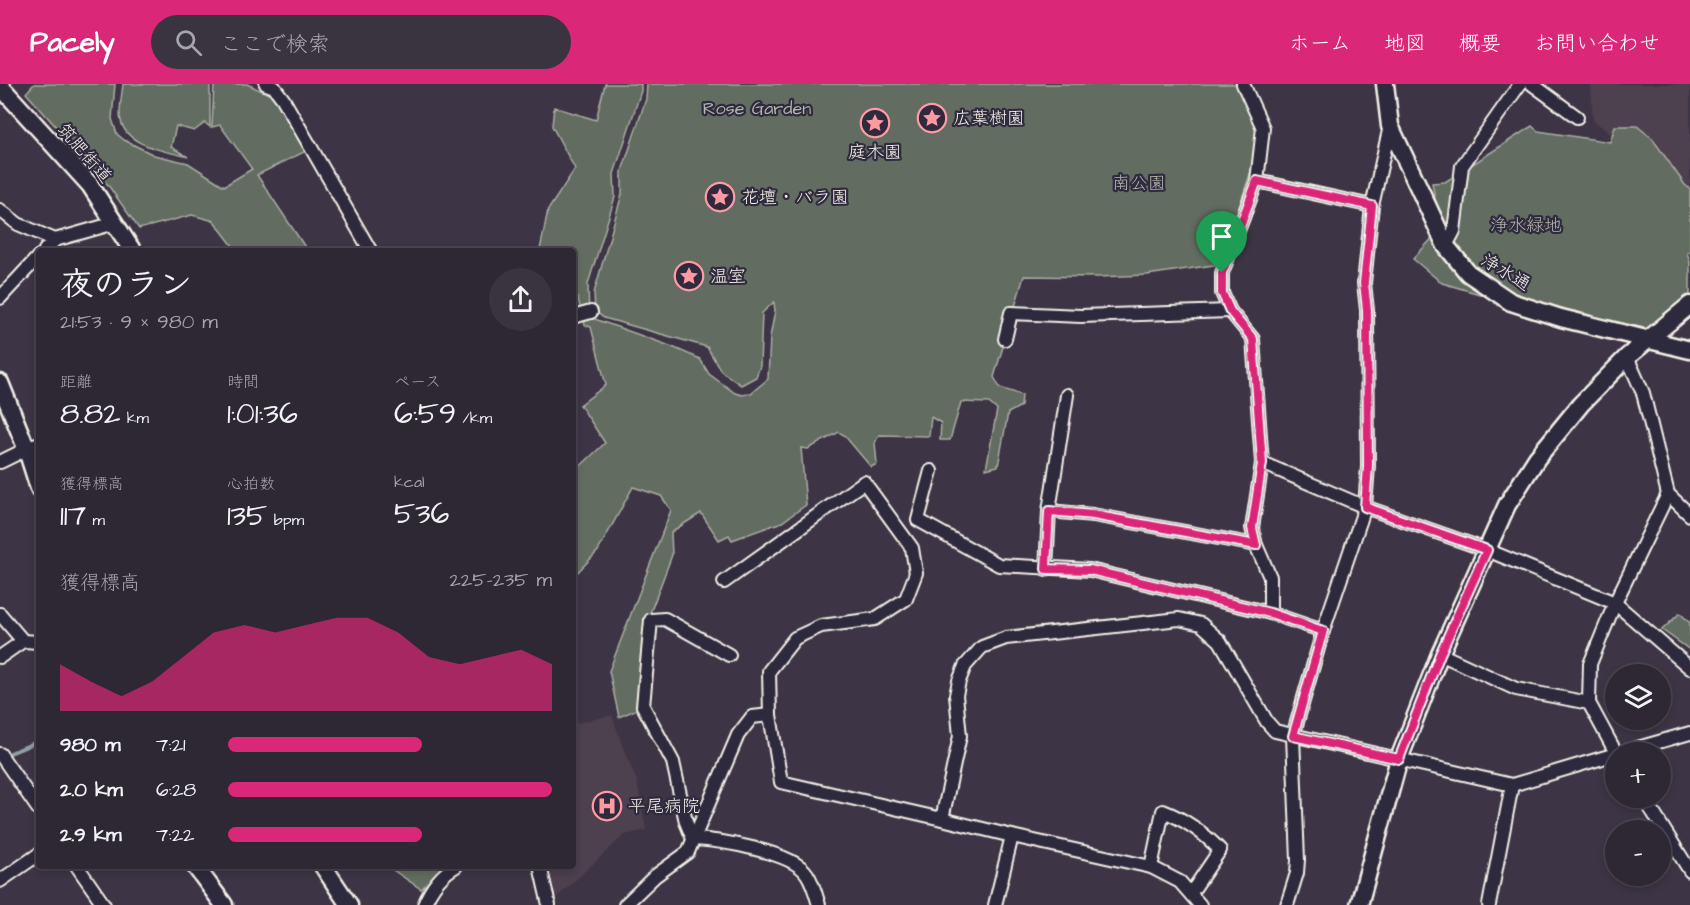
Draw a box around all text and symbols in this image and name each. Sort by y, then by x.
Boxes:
search box [151,15,571,69]
text: Pacely [30,23,115,62]
icon: search [172,26,205,59]
text: ここで検索 [220,29,330,60]
text: ホーム [1289,29,1351,58]
text: 地図 [1384,29,1426,58]
text: 概要 [1459,29,1501,58]
text: お問い合わせ [1534,29,1660,58]
park label: Rose Garden [703,96,811,121]
place icon: 広葉樹園 [916,102,948,134]
place label: 広葉樹園 [953,106,1025,131]
place icon: 庭木園 [859,107,891,139]
street label: 筑肥街道 [52,118,118,189]
place label: 庭木園 [848,140,902,165]
park label: 南公園 [1112,171,1166,196]
place icon: 花壇・バラ園 [704,181,736,213]
place label: 花壇・バラ園 [741,185,849,210]
pin [1196,211,1247,273]
park label: 浄水緑地 [1490,213,1562,238]
icon: arrive [1205,220,1238,253]
street label: 浄水通 [1476,248,1535,297]
place icon: 温室 [673,260,705,292]
text: 夜のラン [60,262,192,308]
place label: 温室 [710,264,746,289]
button: share [489,268,552,331]
text: 21:53 · 9 × 980 m [60,308,218,336]
text: 距離 [60,371,92,393]
text: 時間 [227,371,259,393]
text: ペース [394,371,441,393]
text: 8.82 [60,393,120,435]
text: 1:01:36 [227,393,298,435]
text: 6:59 [394,393,456,435]
text: km [120,407,149,429]
text: /km [456,407,492,429]
text: kcal [394,471,425,493]
text: 獲得標高 [60,473,124,495]
text: 心拍数 [227,473,275,495]
text: 536 [394,493,449,535]
text: 117 [60,495,86,537]
text: 135 [227,495,267,537]
text: m [86,509,105,531]
text: bpm [267,509,304,531]
text: 225–235 m [449,566,552,594]
text: 獲得標高 [60,569,140,597]
map controls [1605,664,1671,886]
button: layers [1605,664,1671,730]
text: 980 m [60,731,121,759]
text: 7:21 [156,731,186,759]
button: + [1605,742,1671,808]
text: 2.0 km [60,776,123,804]
text: 6:28 [156,776,196,804]
hospital icon: 平尾病院 [591,790,623,822]
place label: 平尾病院 [628,794,700,819]
button: − [1605,820,1671,886]
text: 2.9 km [60,821,122,849]
text: 7:22 [156,821,195,849]

